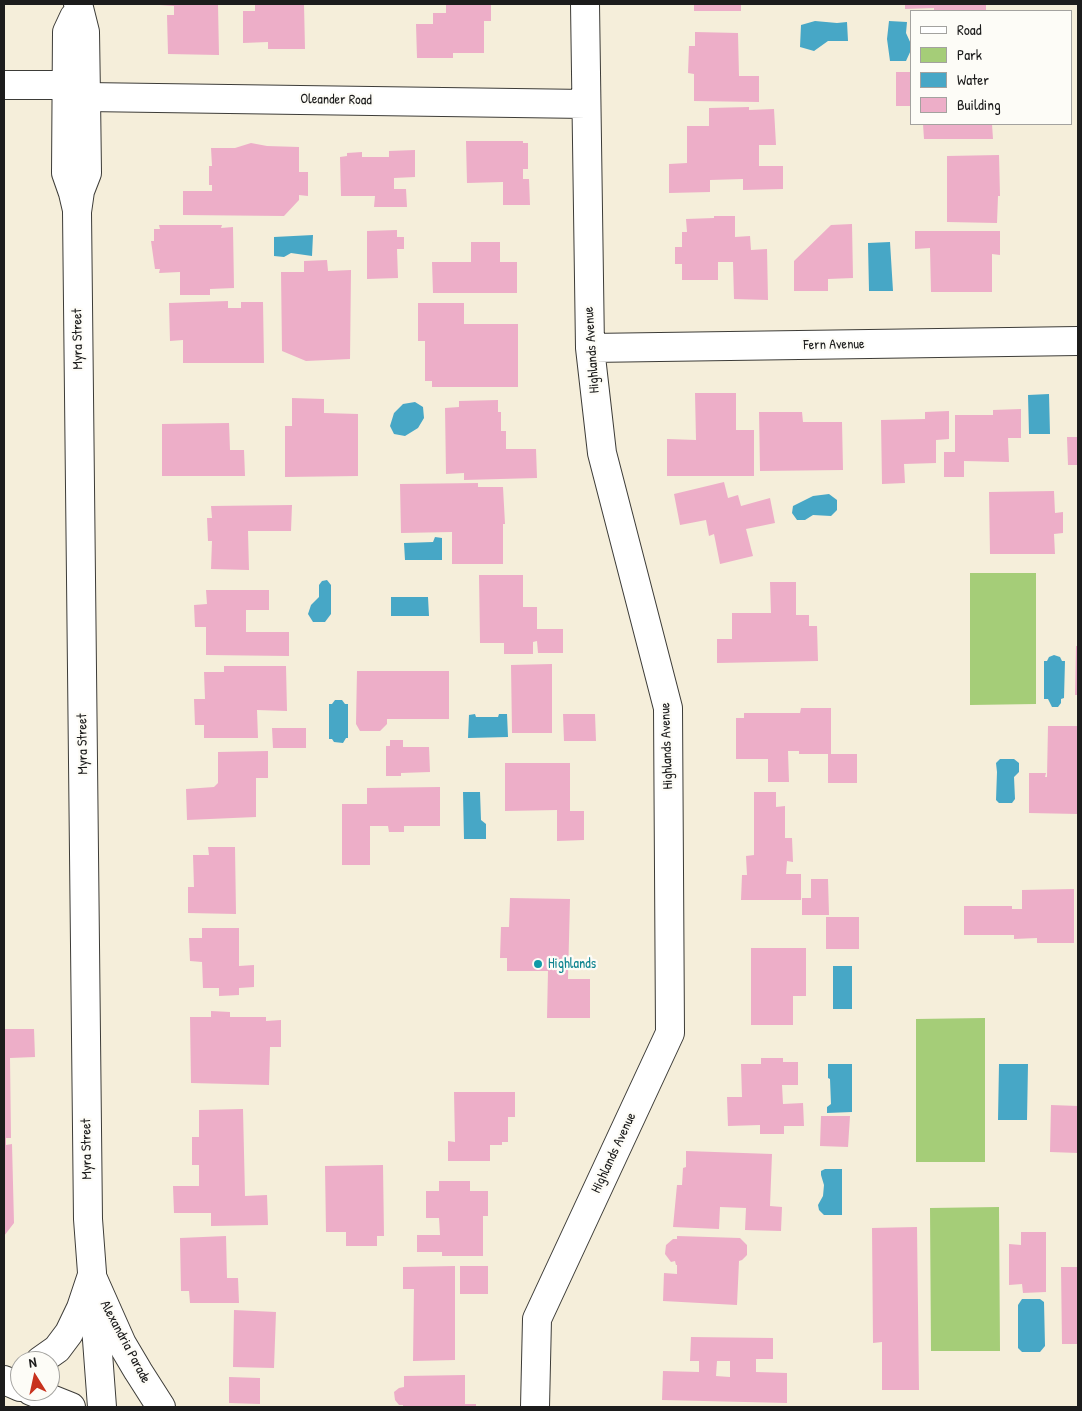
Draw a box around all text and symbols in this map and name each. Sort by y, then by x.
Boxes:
legend [910,10,1072,125]
text: Road [957,19,982,40]
text: Park [957,44,982,65]
text: Water [957,69,989,90]
street label: Oleander Road [300,91,372,109]
text: Building [957,94,1001,115]
street label: Highlands Avenue [581,306,603,394]
street label: Myra Street [69,308,87,370]
street label: Fern Avenue [803,336,865,354]
street label: Highlands Avenue [657,702,677,790]
street label: Myra Street [74,713,92,775]
place label: Highlands [548,956,596,972]
marker: Highlands [532,958,544,970]
street label: Highlands Avenue [588,1110,640,1196]
street label: Myra Street [78,1118,96,1180]
street label: Alexandria Parade [96,1298,154,1386]
north arrow [10,1351,60,1401]
text: N [27,1352,38,1372]

